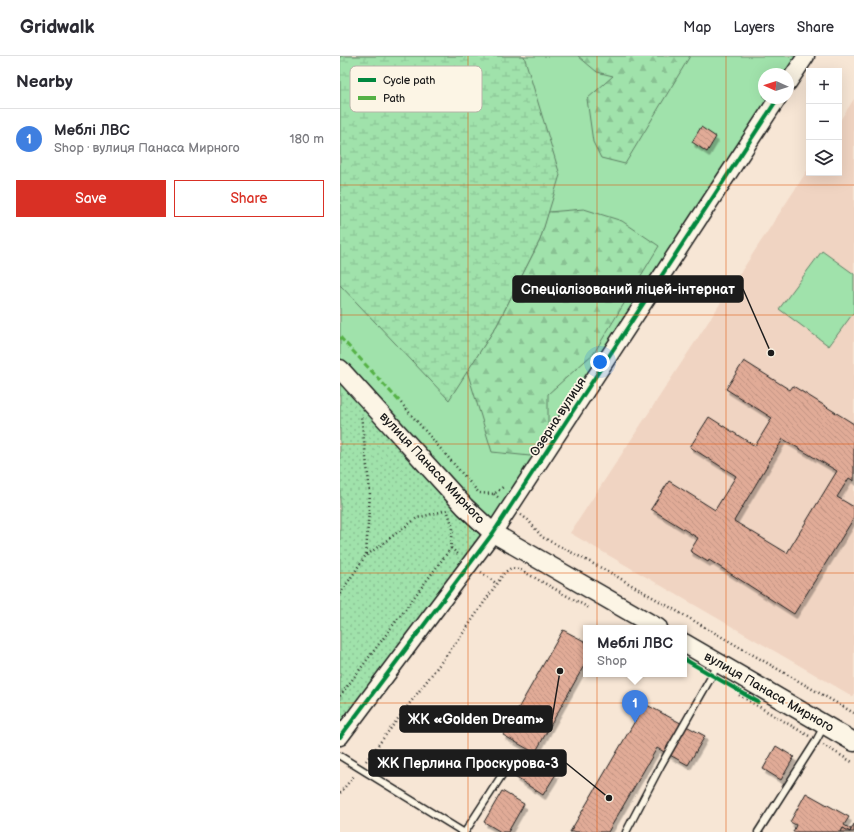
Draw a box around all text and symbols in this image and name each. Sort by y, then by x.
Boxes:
text: Gridwalk [20,16,95,39]
text: Map [683,19,711,36]
text: Layers [733,19,775,36]
text: Share [797,19,834,36]
legend [350,66,482,112]
north arrow [758,68,794,104]
map controls [806,68,842,176]
button: + [806,68,842,104]
text: Nearby [16,72,73,92]
text: Cycle path [383,74,435,87]
text: Path [383,92,405,105]
button: − [806,104,842,140]
text: Меблі ЛВС [54,121,130,140]
text: 1 [26,131,32,147]
text: 180 m [289,131,324,147]
text: Shop · вулиця Панаса Мирного [54,140,239,156]
button: layers [806,140,842,176]
button: Save [16,180,166,217]
button: Share [174,180,324,217]
callout: Спеціалізований ліцей-інтернат [513,276,743,302]
text: Спеціалізований ліцей-інтернат [521,281,735,298]
your location [590,352,610,372]
street label: Озерна вулиця [527,374,589,460]
street label: вулиця Панаса Мирного [376,409,488,527]
popup [583,625,687,677]
text: Меблі ЛВС [597,634,673,653]
street label: вулиця Панаса Мирного [701,648,837,736]
text: Shop [597,653,627,669]
pin: 1 [622,690,648,723]
callout: ЖК «Golden Dream» [400,706,552,732]
text: ЖК «Golden Dream» [408,711,544,728]
callout: ЖК Перлина Проскурова-3 [369,750,566,776]
text: ЖК Перлина Проскурова-3 [377,755,559,772]

